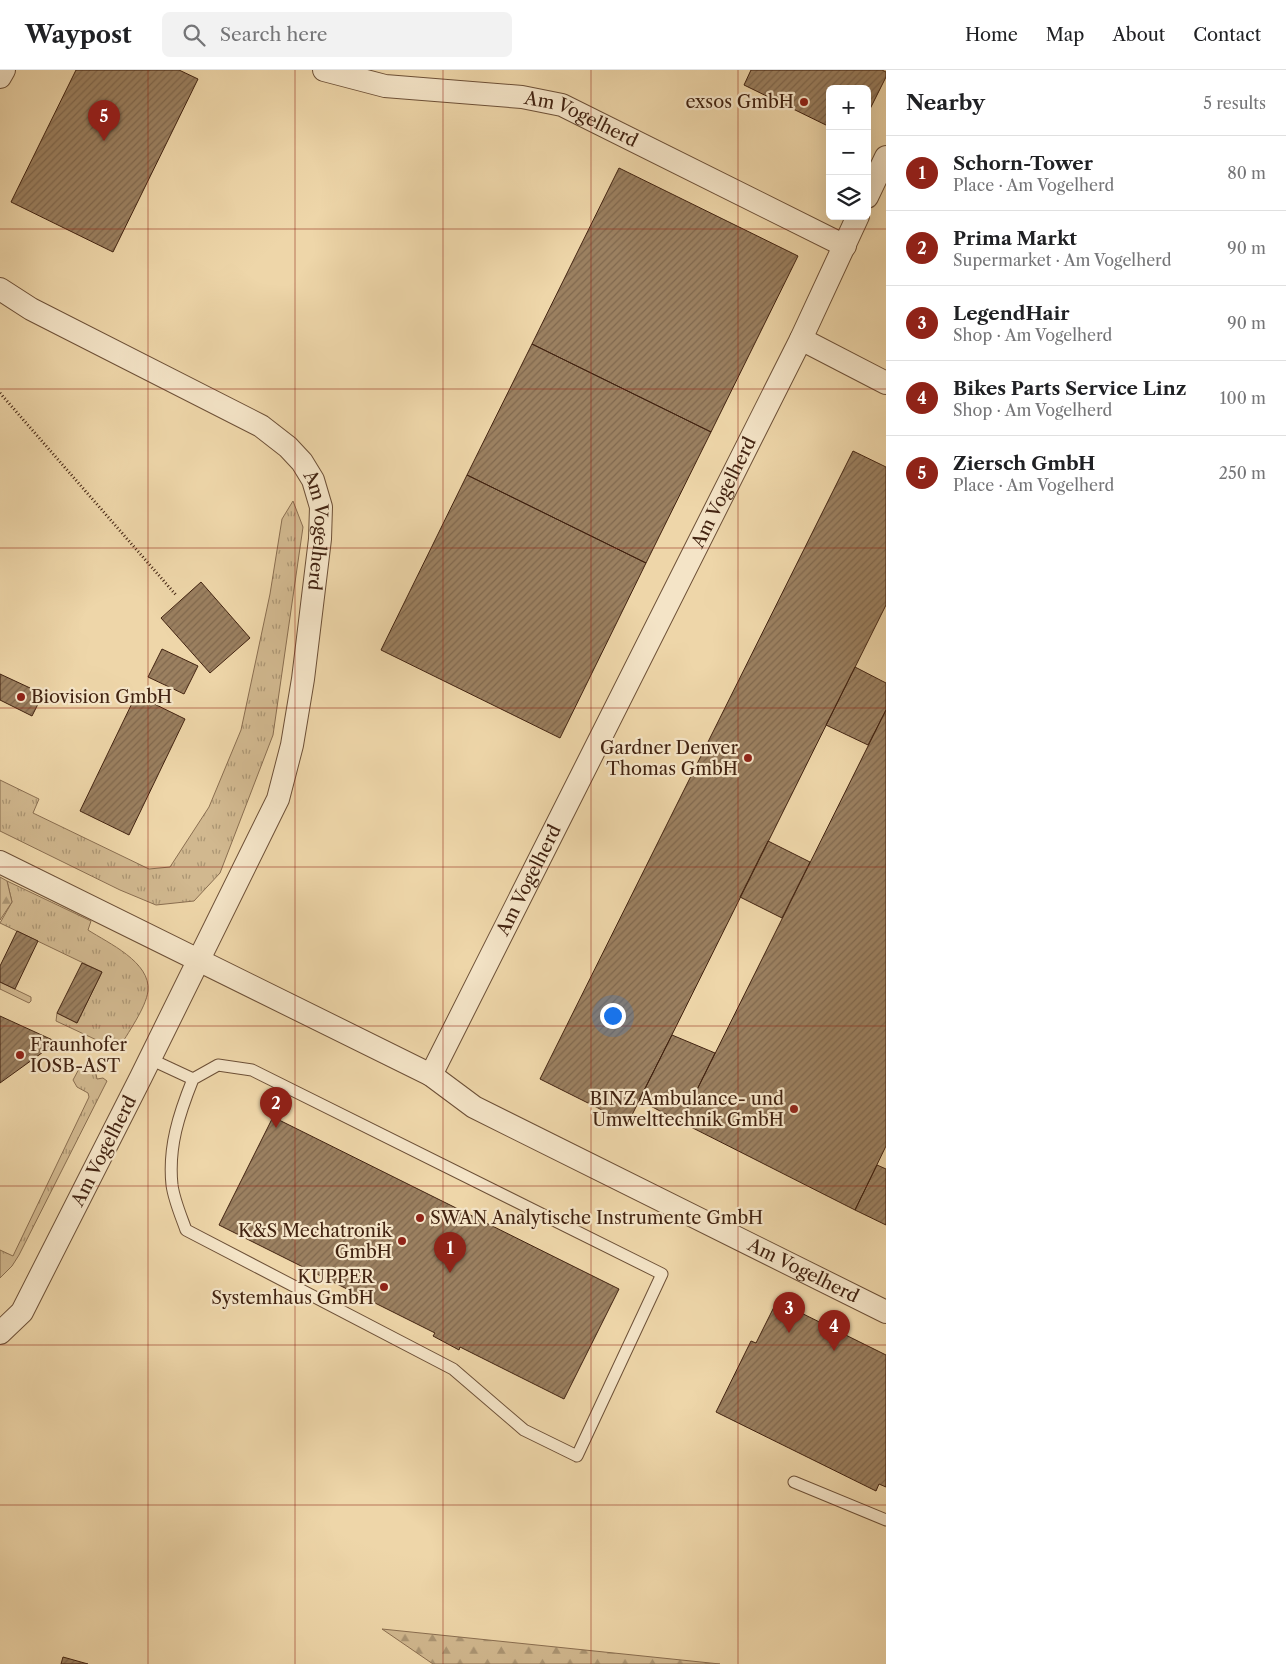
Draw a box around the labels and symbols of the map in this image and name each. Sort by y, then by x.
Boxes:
street label: Am Vogelherd [522,87,642,152]
place label: exsos GmbH [686,91,794,113]
marker: exsos GmbH [798,96,810,108]
pin: 5 [88,100,120,141]
street label: Am Vogelherd [686,433,761,552]
street label: Am Vogelherd [298,465,332,592]
place label: Biovision GmbH [31,686,172,708]
marker: Biovision GmbH [15,691,27,703]
place label: Gardner Denver Thomas GmbH [600,737,738,780]
marker: Gardner Denver Thomas GmbH [742,752,754,764]
street label: Am Vogelherd [491,821,566,940]
your location [600,1003,626,1029]
place label: Fraunhofer IOSB-AST [30,1034,128,1077]
marker: Fraunhofer IOSB-AST [14,1049,26,1061]
pin: 2 [260,1087,292,1128]
place label: BINZ Ambulance- und Umwelttechnik GmbH [590,1088,784,1131]
street label: Am Vogelherd [66,1092,141,1211]
marker: BINZ Ambulance- und Umwelttechnik GmbH [788,1103,800,1115]
place label: SWAN Analytische Instrumente GmbH [430,1207,763,1229]
marker: SWAN Analytische Instrumente GmbH [414,1212,426,1224]
place label: K&S Mechatronik GmbH [238,1220,394,1263]
pin: 1 [434,1232,466,1273]
street label: Am Vogelherd [743,1233,862,1308]
marker: K&S Mechatronik GmbH [396,1235,408,1247]
place label: KUPPER Systemhaus GmbH [211,1266,375,1309]
marker: KUPPER Systemhaus GmbH [378,1281,390,1293]
pin: 3 [773,1292,805,1333]
pin: 4 [818,1310,850,1351]

